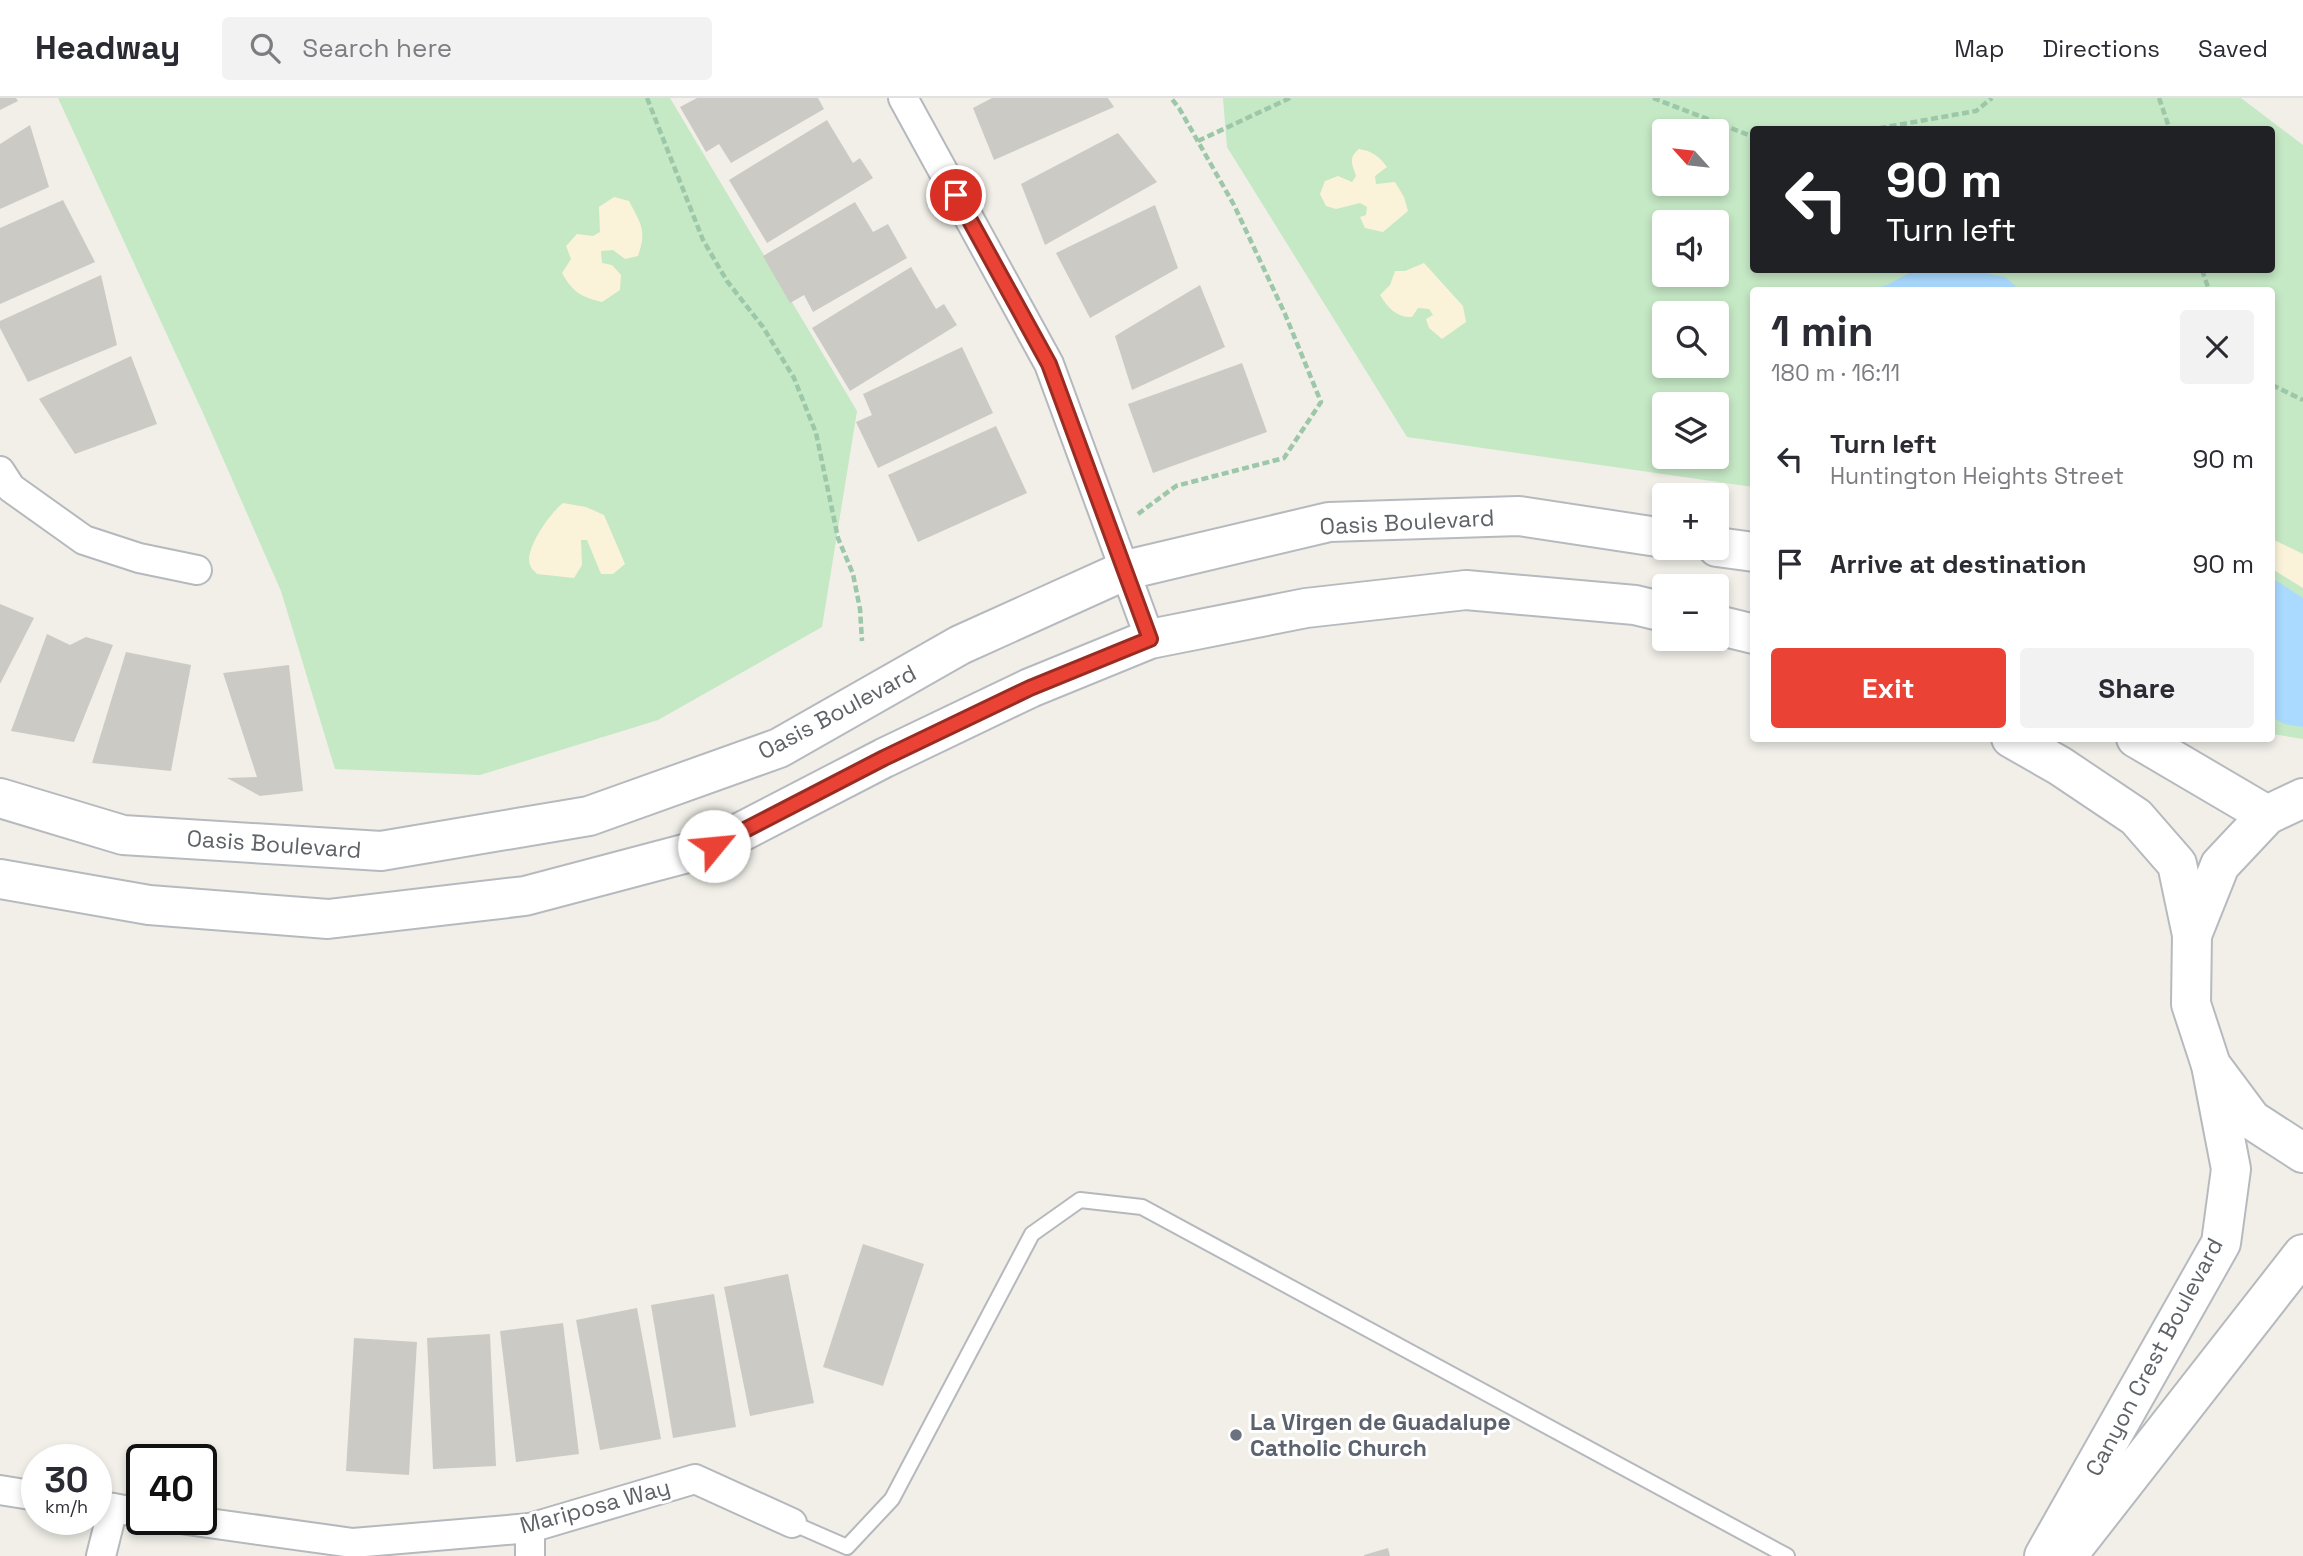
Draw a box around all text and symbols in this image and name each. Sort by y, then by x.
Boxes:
search box [222,17,712,80]
text: Headway [35,27,180,69]
icon: search [246,29,284,67]
text: Search here [302,31,452,65]
text: Map [1954,33,2004,64]
text: Directions [2042,33,2160,64]
text: Saved [2198,33,2268,64]
north arrow [1652,119,1729,196]
map controls [1652,119,1729,651]
text: 90 m [1886,149,2002,211]
icon: left [1771,154,1862,245]
pin [926,165,986,225]
icon: arrive [937,176,975,214]
button: sound [1652,210,1729,287]
text: Turn left [1886,210,2016,250]
button: search [1652,301,1729,378]
text: 1 min [1771,305,1874,358]
button: close [2180,310,2254,384]
text: 180 m · 16:11 [1771,358,1900,388]
button: layers [1652,392,1729,469]
text: Turn left [1830,427,1937,461]
icon: left [1771,440,1809,478]
text: 90 m [2192,442,2254,476]
text: Huntington Heights Street [1830,461,2124,491]
button: + [1652,483,1729,560]
street label: Oasis Boulevard [1319,502,1495,542]
icon: arrive [1771,545,1809,583]
text: Arrive at destination [1830,547,2087,581]
text: 90 m [2192,547,2254,581]
button: − [1652,574,1729,651]
button: Exit [1771,648,2006,728]
button: Share [2020,648,2254,728]
street label: Oasis Boulevard [753,658,921,766]
position arrow [677,809,751,883]
street label: Oasis Boulevard [186,823,362,865]
street label: Canyon Crest Boulevard [2078,1233,2230,1481]
place label: La Virgen de Guadalupe Catholic Church [1250,1407,1511,1463]
marker: La Virgen de Guadalupe Catholic Church [1228,1427,1244,1443]
speed limit sign: 40 [126,1444,217,1535]
text: 30 [45,1458,88,1502]
street label: Mariposa Way [517,1472,673,1540]
text: km/h [45,1495,88,1518]

